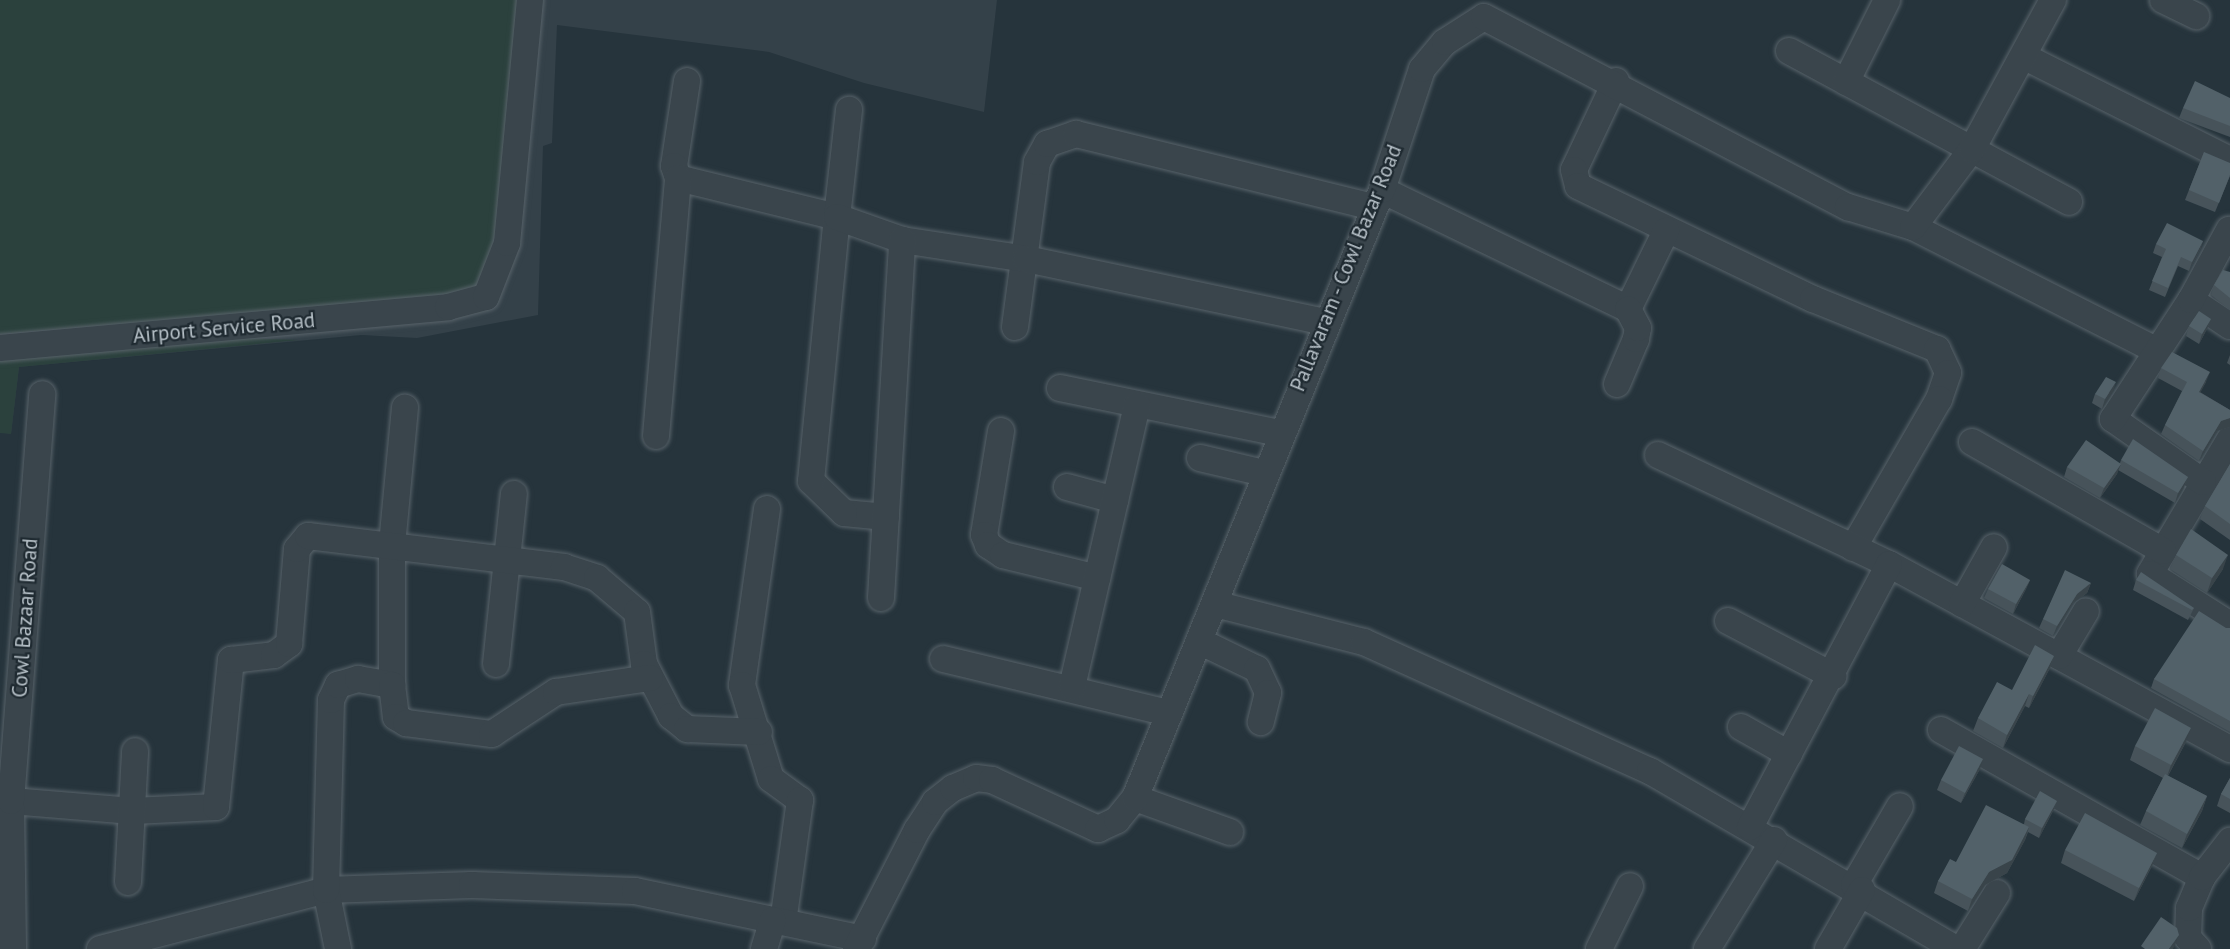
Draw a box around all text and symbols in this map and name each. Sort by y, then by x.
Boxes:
street label: Pallavaram - Cowl Bazar Road [1284,139,1408,397]
street label: Airport Service Road [132,307,316,349]
street label: Cowl Bazaar Road [7,538,43,698]

